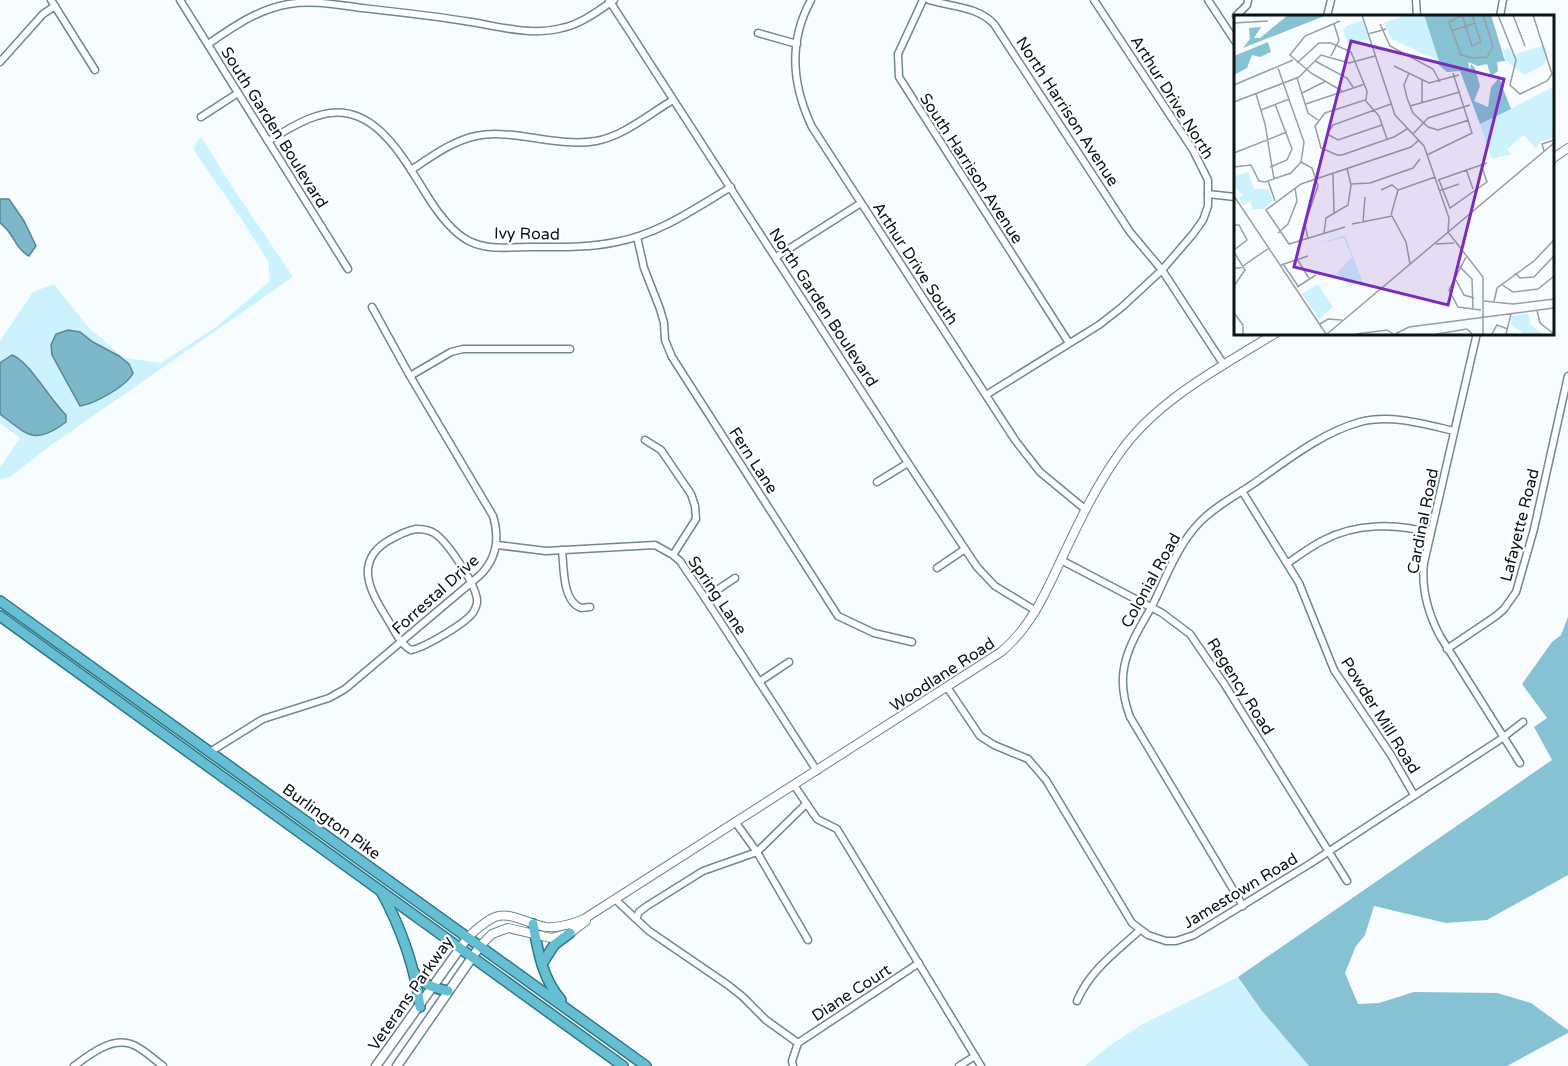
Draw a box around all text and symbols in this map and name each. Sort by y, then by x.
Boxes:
inset map [1234,15,1553,334]
street label: Arthur Drive North [1126,32,1218,163]
street label: North Harrison Avenue [1011,33,1123,190]
street label: South Garden Boulevard [216,43,332,212]
street label: South Harrison Avenue [915,90,1027,247]
street label: Arthur Drive South [868,198,962,329]
street label: Ivy Road [494,223,560,245]
street label: North Garden Boulevard [764,224,882,391]
street label: Fern Lane [724,424,782,498]
street label: Cardinal Road [1403,467,1443,576]
street label: Lafayette Road [1496,467,1544,584]
street label: Colonial Road [1117,530,1185,631]
street label: Forrestal Drive [388,550,483,639]
street label: Spring Lane [683,552,751,639]
street label: Woodlane Road [886,633,999,716]
street label: Regency Road [1202,634,1278,739]
street label: Powder Mill Road [1336,654,1424,778]
street label: Burlington Pike [278,779,384,864]
street label: Jamestown Road [1180,849,1301,933]
street label: Veterans Parkway [364,932,458,1055]
street label: Diane Court [808,960,895,1026]

